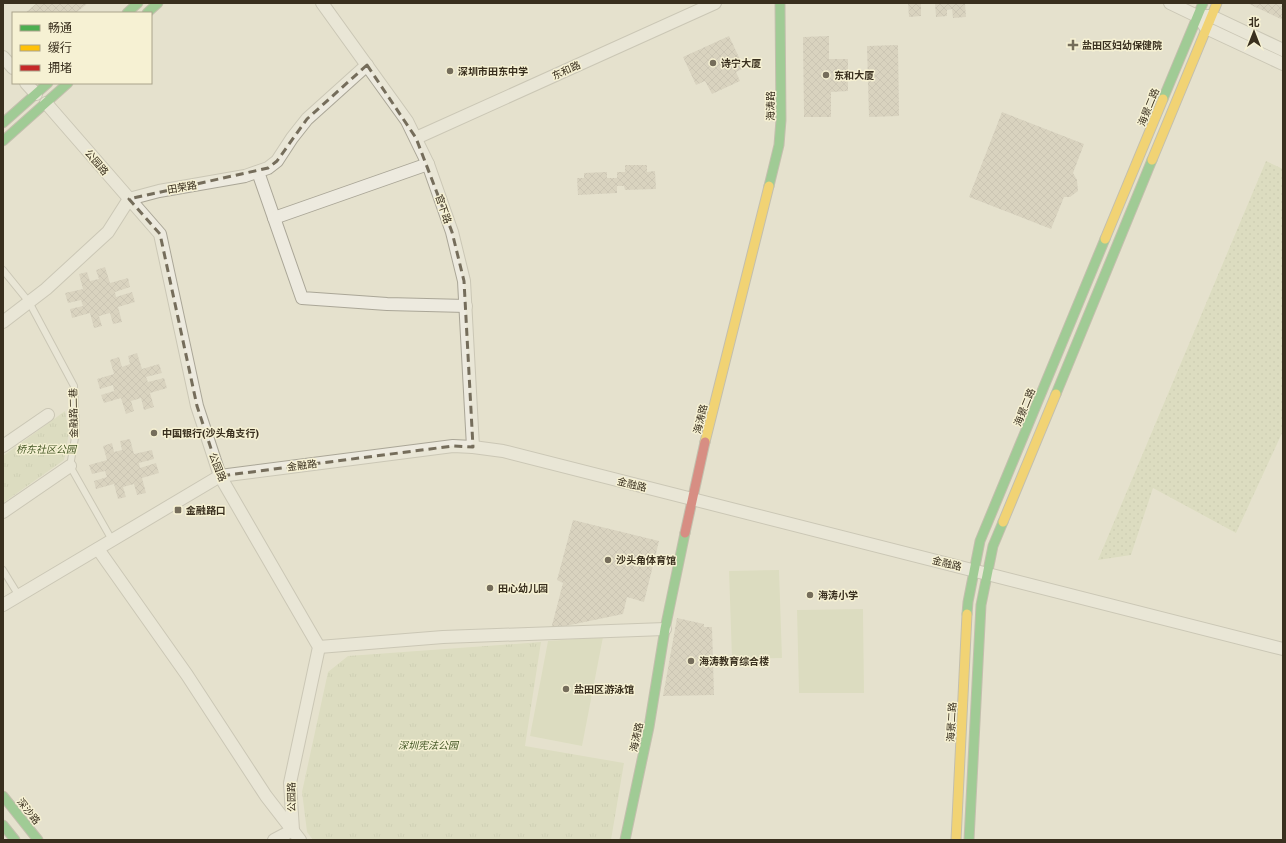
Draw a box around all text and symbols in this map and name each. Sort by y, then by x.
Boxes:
legend [12,12,152,84]
north arrow [1234,12,1274,52]
text: 北 [1249,13,1260,29]
text: 畅通 [48,18,72,36]
place label: 盐田区妇幼保健院 [1082,37,1162,52]
text: 缓行 [48,38,72,56]
marker: 盐田区妇幼保健院 [1067,39,1079,51]
place label: 诗宁大厦 [721,55,761,70]
street label: 东和路 [549,57,583,82]
text: 拥堵 [48,58,72,76]
marker: 诗宁大厦 [708,58,718,68]
place label: 深圳市田东中学 [458,63,528,78]
marker: 深圳市田东中学 [445,66,455,76]
place label: 东和大厦 [834,67,874,82]
marker: 东和大厦 [821,70,831,80]
street label: 海景二路 [1133,85,1162,128]
street label: 海涛路 [762,91,777,121]
street label: 公园路 [82,145,113,178]
street label: 田荣路 [166,177,198,196]
street label: 官下路 [432,192,456,225]
street label: 海景二路 [1009,385,1038,428]
street label: 金融路二巷 [65,388,80,438]
street label: 海涛路 [689,403,710,435]
place label: 中国银行(沙头角支行) [162,425,260,440]
marker: 中国银行(沙头角支行) [149,428,159,438]
park label: 桥东社区公园 [16,441,78,456]
street label: 公园路 [206,450,231,484]
street label: 金融路 [286,455,318,474]
street label: 金融路 [616,473,648,494]
place label: 金融路口 [185,502,226,517]
marker: 金融路口 [173,505,183,515]
place label: 沙头角体育馆 [616,552,676,567]
street label: 金融路 [931,552,963,573]
marker: 沙头角体育馆 [603,555,613,565]
place label: 田心幼儿园 [498,580,548,595]
marker: 田心幼儿园 [485,583,495,593]
place label: 海涛小学 [818,587,858,602]
marker: 海涛小学 [805,590,815,600]
place label: 海涛教育综合楼 [699,653,769,668]
marker: 海涛教育综合楼 [686,656,696,666]
place label: 盐田区游泳馆 [574,681,634,696]
marker: 盐田区游泳馆 [561,684,571,694]
street label: 海景二路 [942,702,959,742]
street label: 海涛路 [625,721,646,753]
park label: 深圳宪法公园 [398,737,460,752]
street label: 公园路 [283,782,298,812]
street label: 深沙路 [14,794,45,827]

